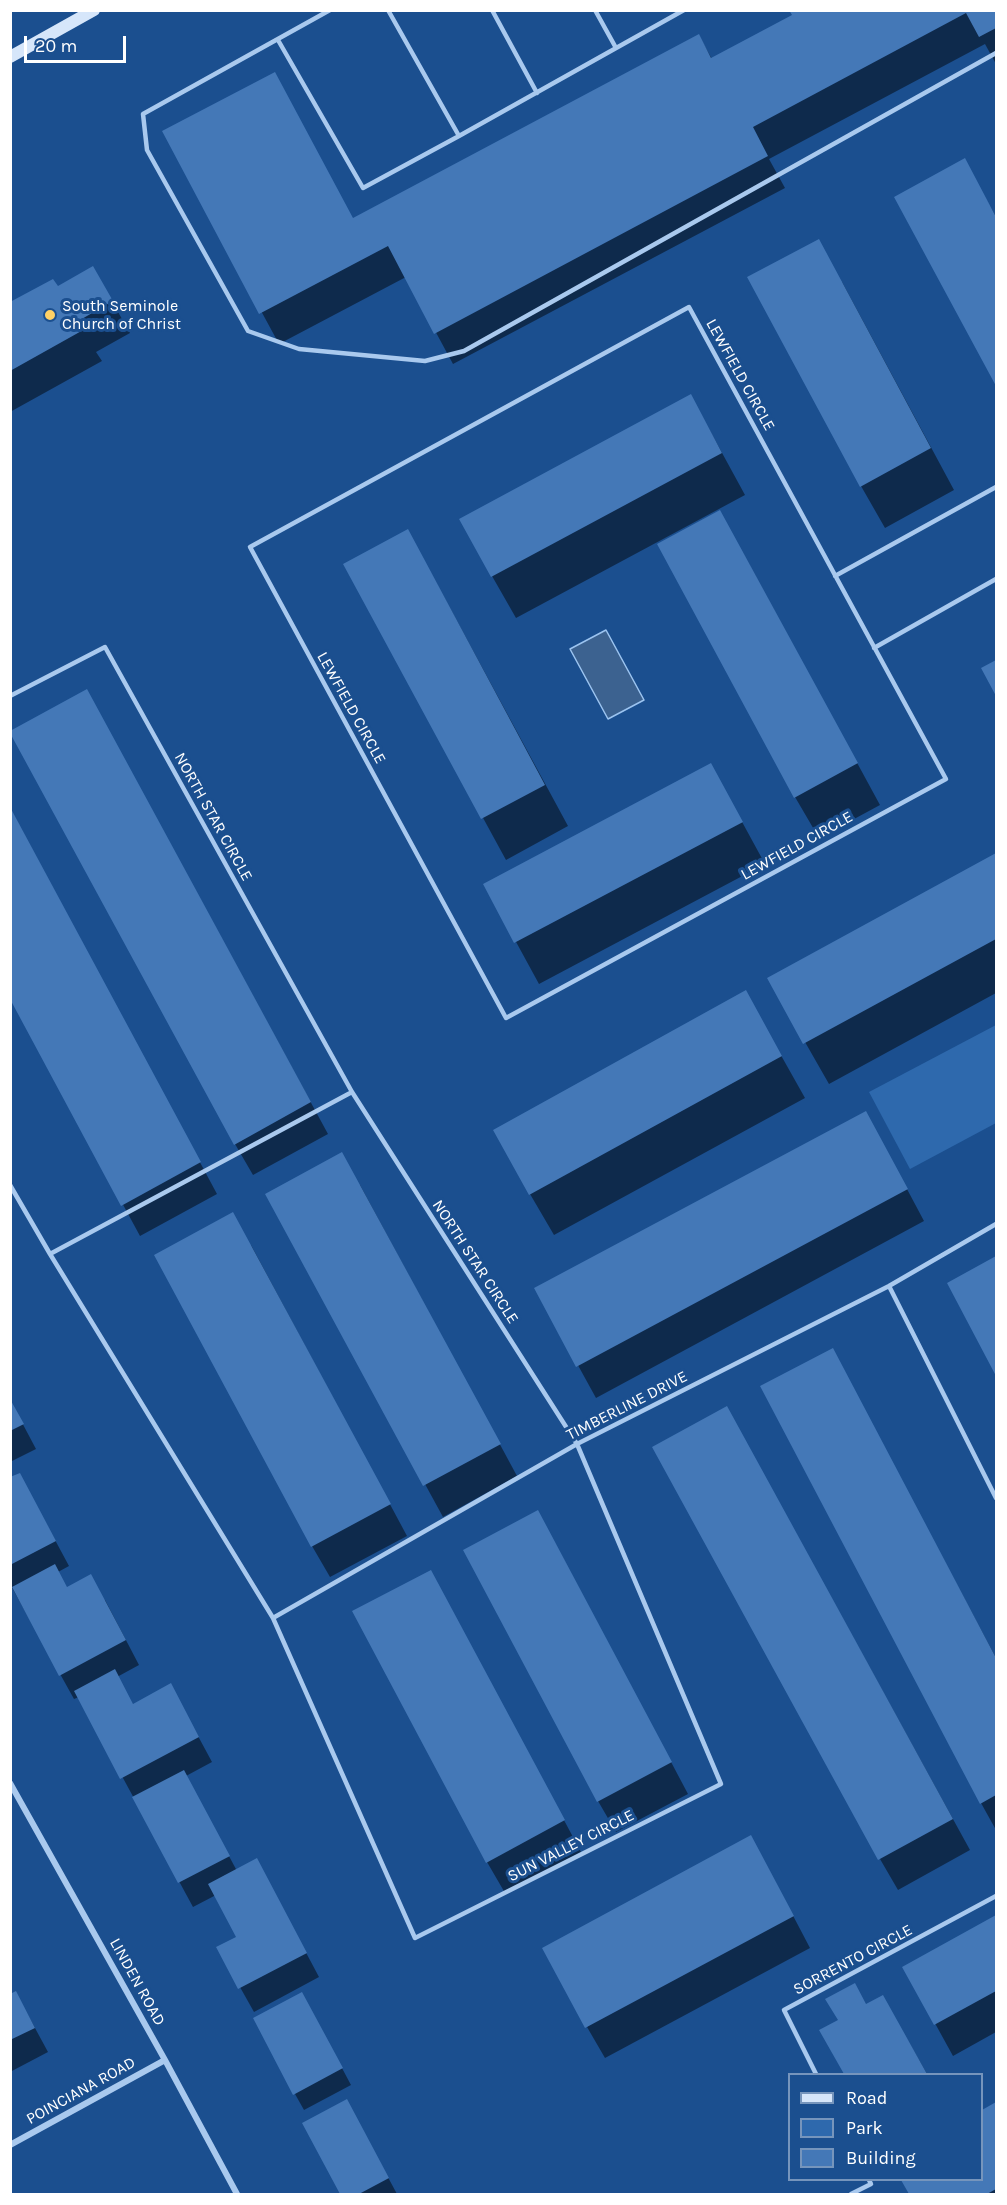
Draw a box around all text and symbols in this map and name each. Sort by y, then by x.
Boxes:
scale bar [27,24,129,62]
text: 20 m [35,35,77,57]
place label: South Seminole Church of Christ [62,296,181,334]
marker: South Seminole Church of Christ [43,308,57,322]
street label: LEWFIELD CIRCLE [701,316,779,434]
street label: LEWFIELD CIRCLE [312,649,390,767]
street label: NORTH STAR CIRCLE [170,749,256,885]
street label: LEWFIELD CIRCLE [738,807,856,885]
street label: NORTH STAR CIRCLE [428,1196,522,1328]
street label: TIMBERLINE DRIVE [563,1367,691,1445]
street label: SUN VALLEY CIRCLE [505,1806,637,1886]
street label: SORRENTO CIRCLE [790,1921,916,1999]
street label: LINDEN ROAD [105,1935,169,2029]
street label: POINCIANA ROAD [23,2053,139,2129]
legend [788,2073,983,2181]
text: Road [846,2087,887,2109]
text: Park [846,2117,883,2139]
text: Building [846,2147,916,2169]

